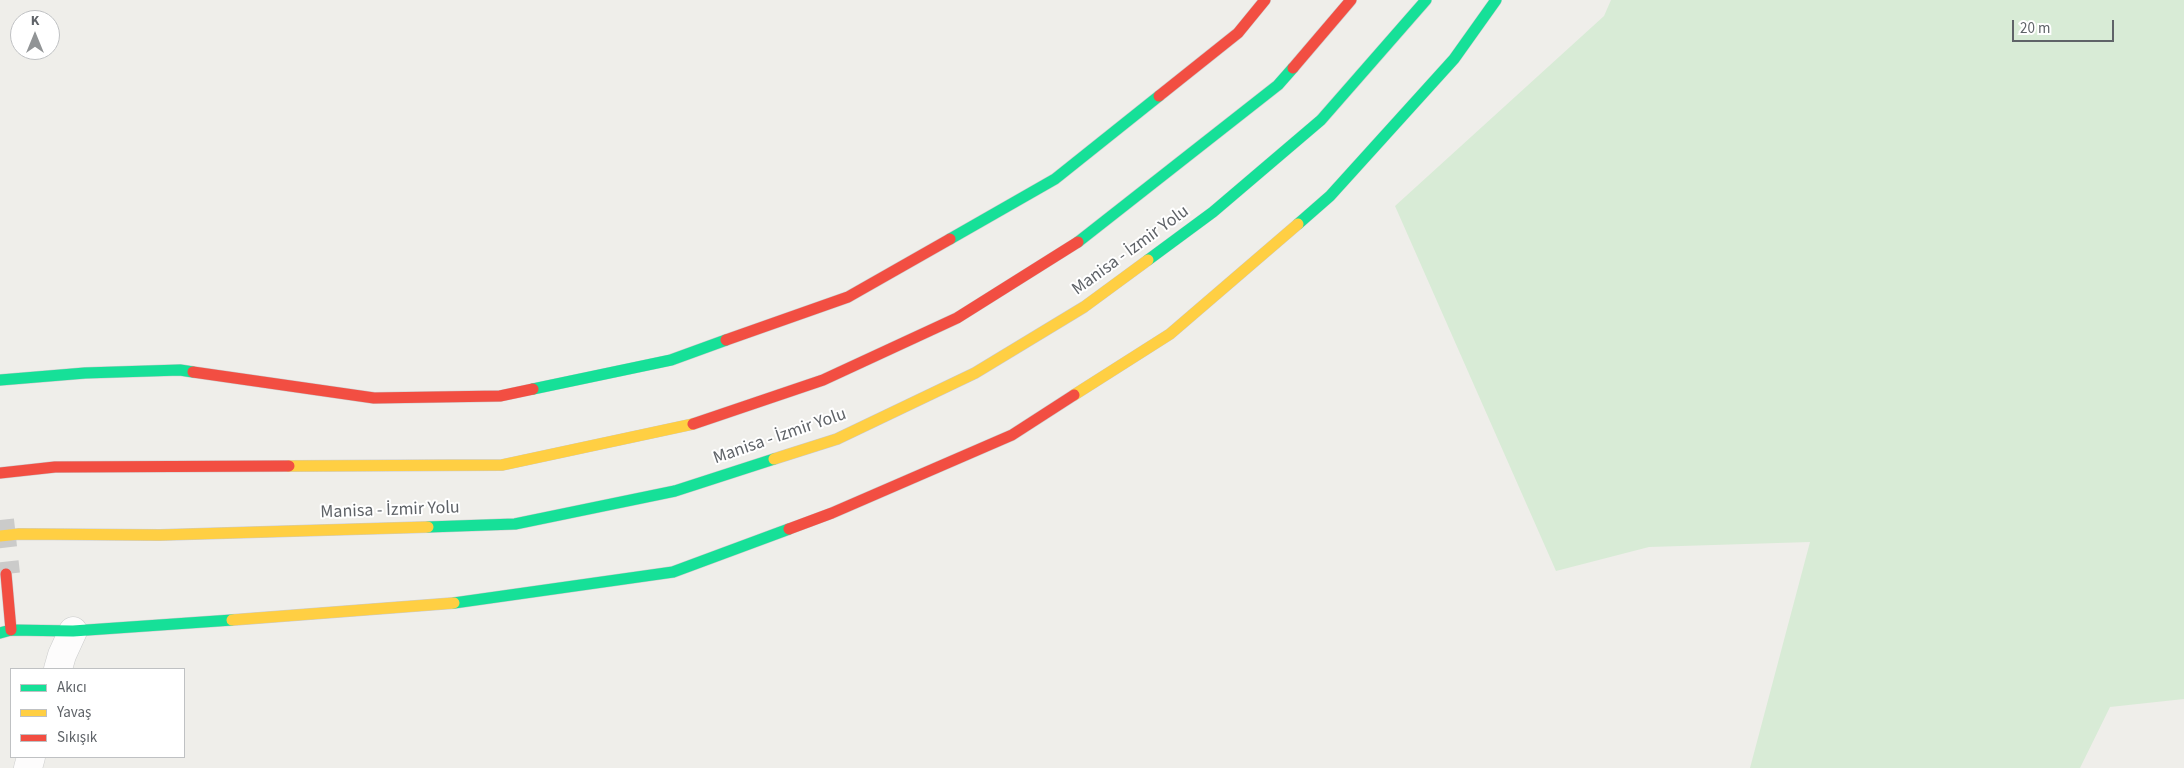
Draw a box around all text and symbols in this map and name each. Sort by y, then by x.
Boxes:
north arrow [10,10,60,60]
scale bar [2014,10,2116,42]
text: K [31,11,39,31]
text: 20 m [2020,18,2050,39]
street label: Manisa - İzmir Yolu [1068,201,1194,301]
street label: Manisa - İzmir Yolu [711,404,849,470]
street label: Manisa - İzmir Yolu [320,498,460,524]
legend [10,668,185,758]
text: Akıcı [57,677,87,698]
text: Yavaş [57,702,91,723]
text: Sıkışık [57,727,97,748]

